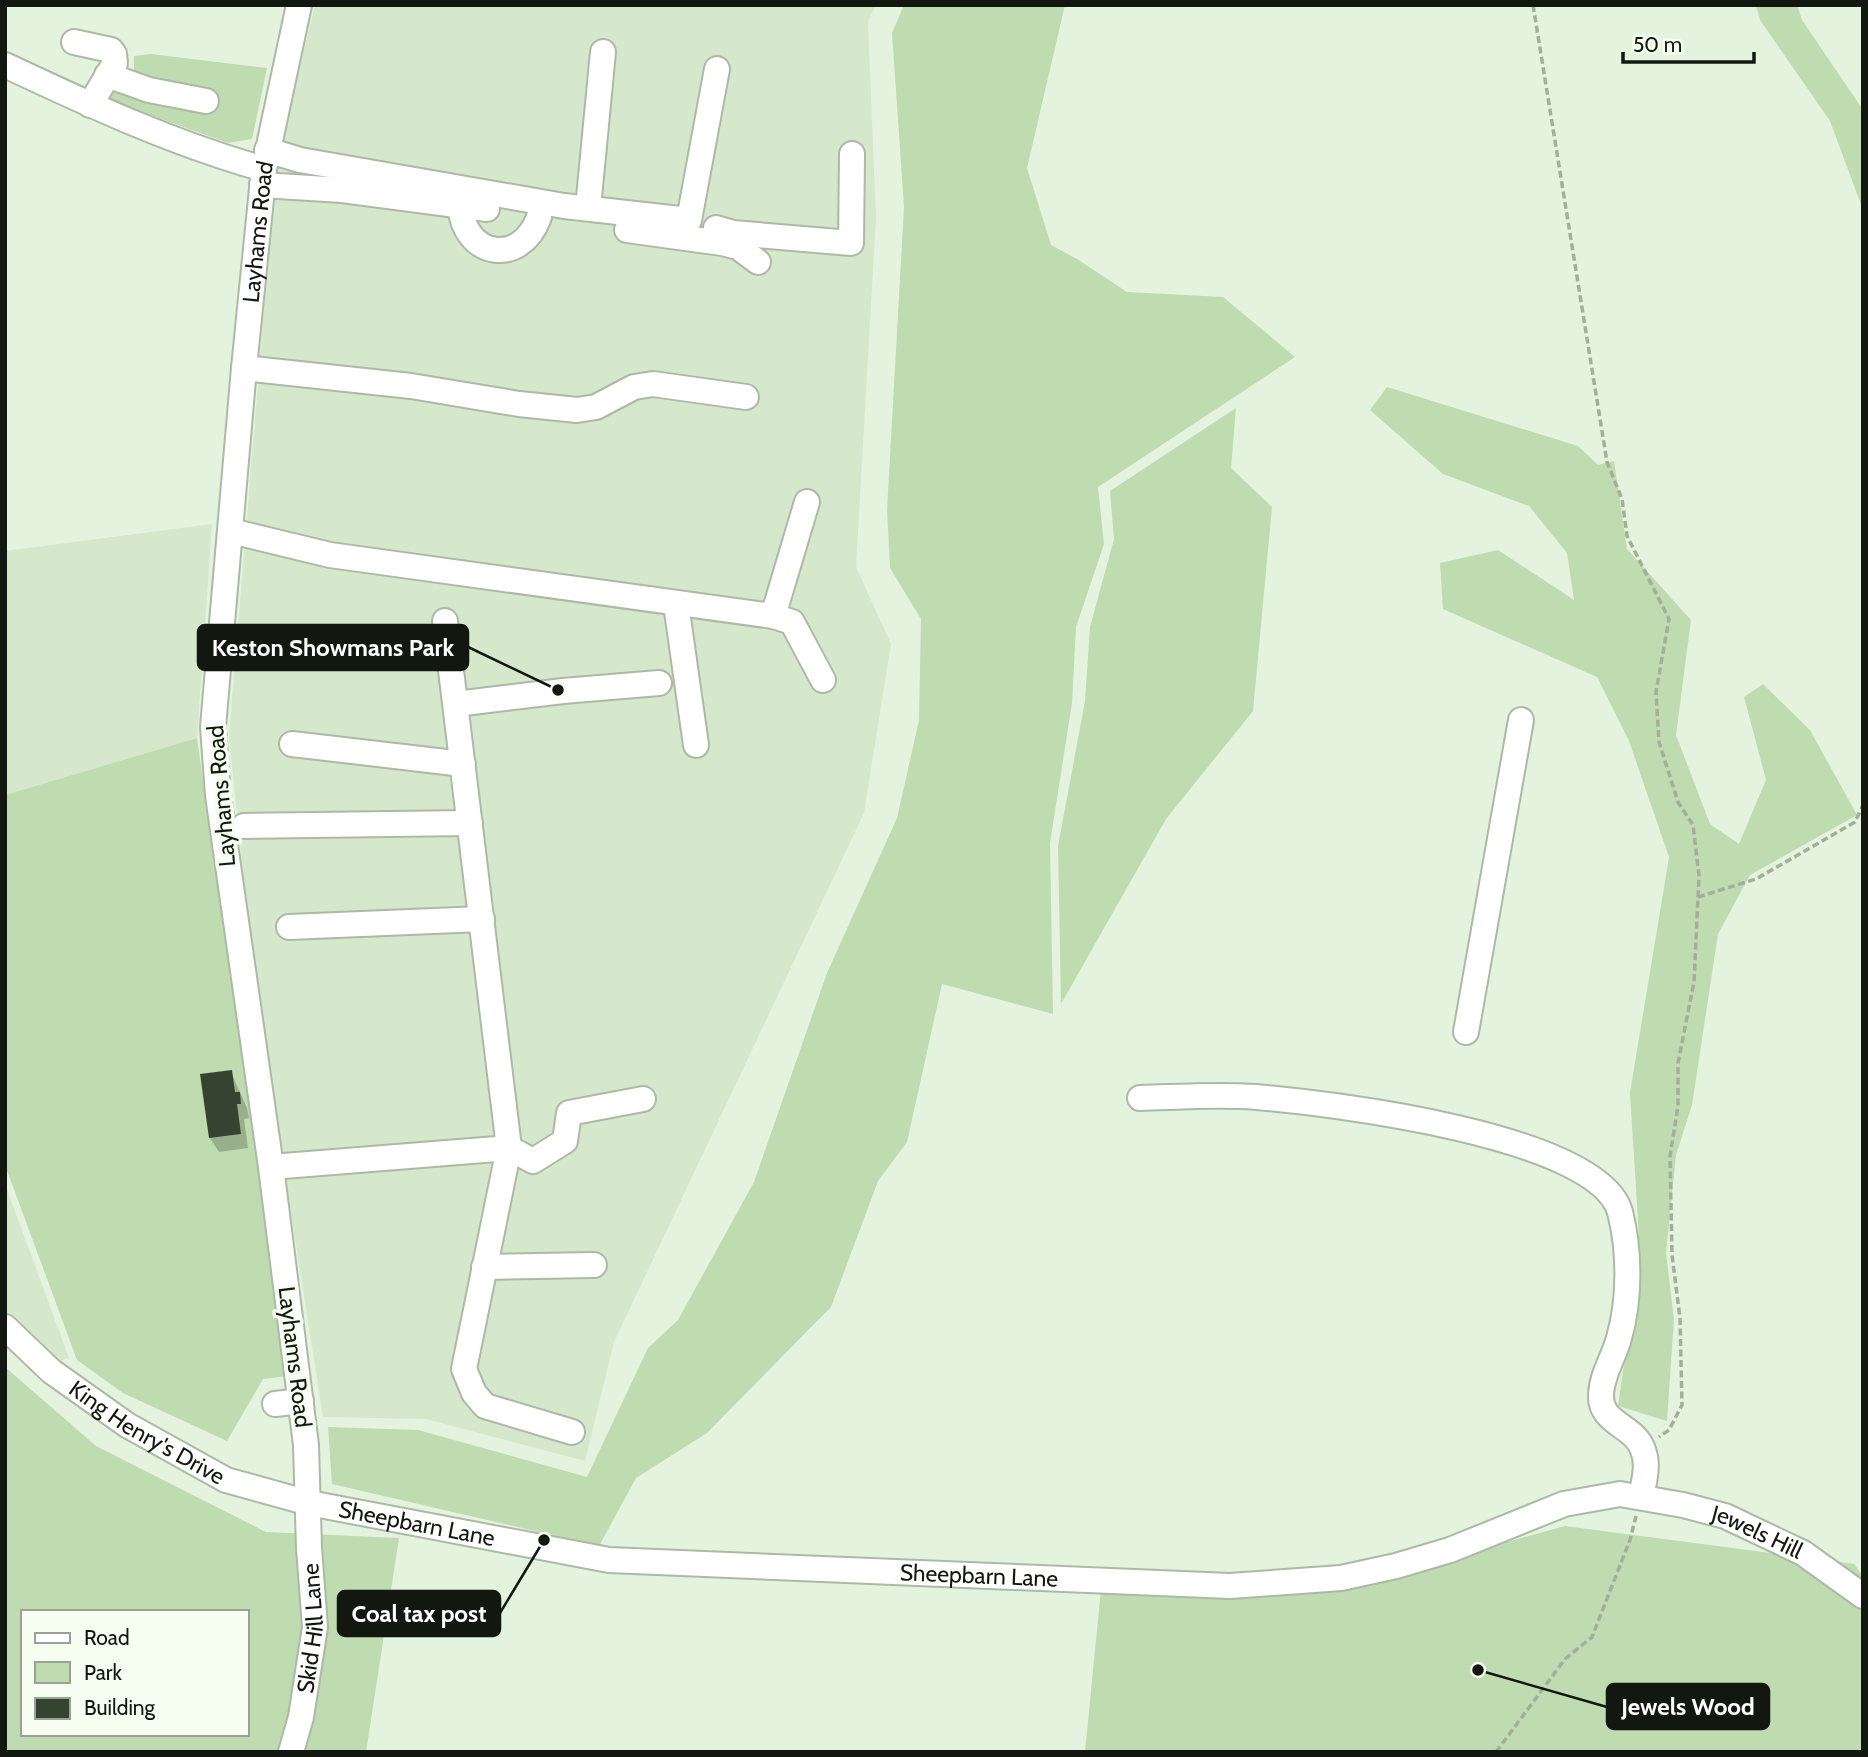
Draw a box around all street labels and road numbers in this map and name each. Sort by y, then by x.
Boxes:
street label: Layhams Road [237,158,279,304]
street label: Layhams Road [201,724,241,868]
street label: Layhams Road [272,1285,318,1429]
street label: King Henry's Drive [64,1374,230,1491]
street label: Sheepbarn Lane [336,1495,497,1552]
street label: Jewels Hill [1708,1499,1808,1565]
street label: Sheepbarn Lane [899,1558,1059,1593]
street label: Skid Hill Lane [291,1562,329,1695]

